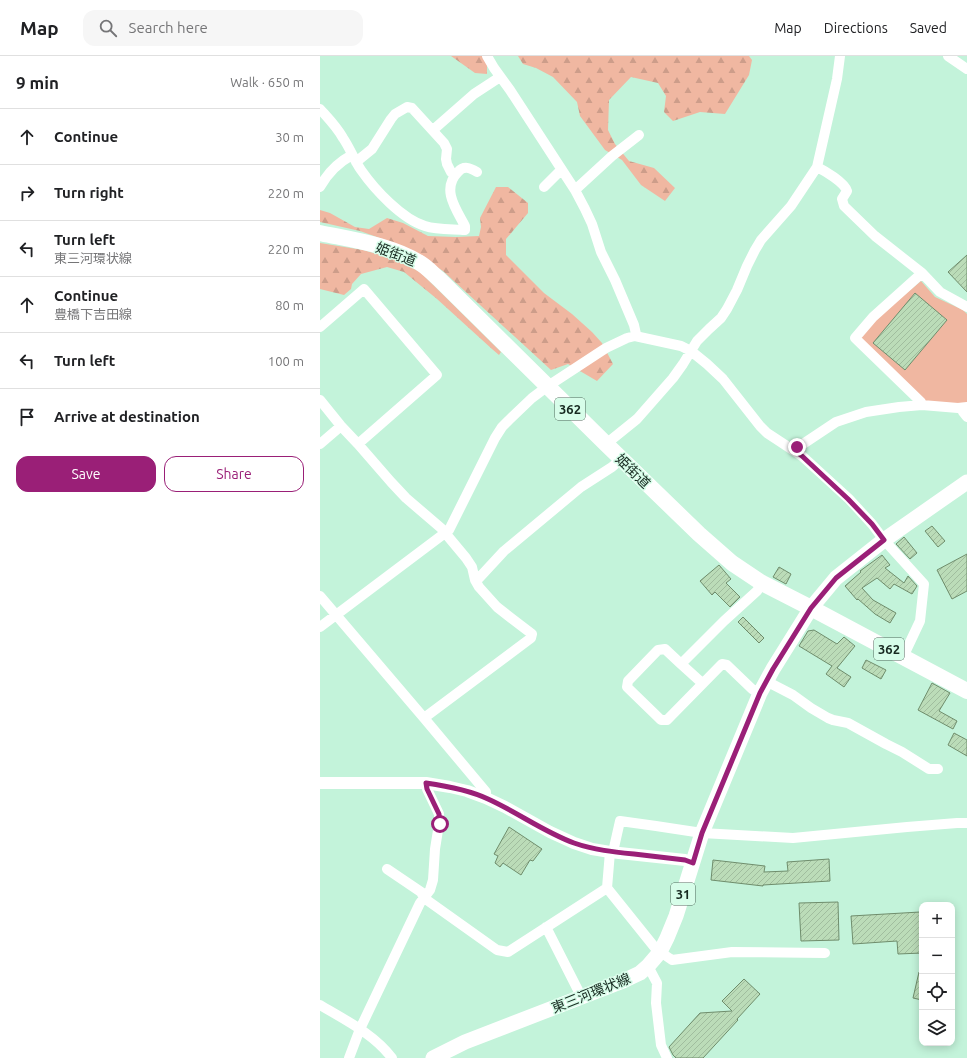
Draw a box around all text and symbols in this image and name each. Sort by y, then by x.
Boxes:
search box [83,10,363,46]
text: Map [20,17,59,39]
icon: search [97,17,119,39]
text: Search here [129,19,208,36]
text: Map [774,20,802,36]
text: Directions [824,20,888,36]
text: Saved [910,20,947,36]
text: 9 min [16,73,59,92]
text: Walk · 650 m [230,75,304,89]
icon: ahead [16,126,38,148]
text: Continue [54,128,118,145]
text: 30 m [275,130,304,144]
icon: right [16,182,38,204]
text: Turn right [54,184,124,201]
text: 220 m [268,186,304,200]
text: Turn left [54,231,115,248]
icon: left [16,238,38,260]
street label: 姫街道 [374,239,418,269]
text: 220 m [268,242,304,256]
text: 東三河環状線 [54,251,132,265]
text: Continue [54,287,118,304]
icon: ahead [16,294,38,316]
text: 80 m [275,298,304,312]
text: 豊橋下吉田線 [54,307,132,321]
icon: left [16,350,38,372]
text: Turn left [54,352,115,369]
text: 100 m [268,354,304,368]
road number: 362 [555,398,585,420]
icon: arrive [16,406,38,428]
text: Arrive at destination [54,408,200,425]
route end [788,438,806,456]
street label: 姫街道 [612,451,654,491]
button: Save [16,456,156,492]
button: Share [164,456,304,492]
road number: 362 [874,638,904,660]
route start [431,815,449,833]
road number: 31 [671,883,695,905]
map controls [919,902,955,1046]
button: + [919,902,955,938]
button: − [919,938,955,974]
street label: 東三河環状線 [549,970,633,1016]
button: locate [919,974,955,1010]
button: layers [919,1010,955,1046]

